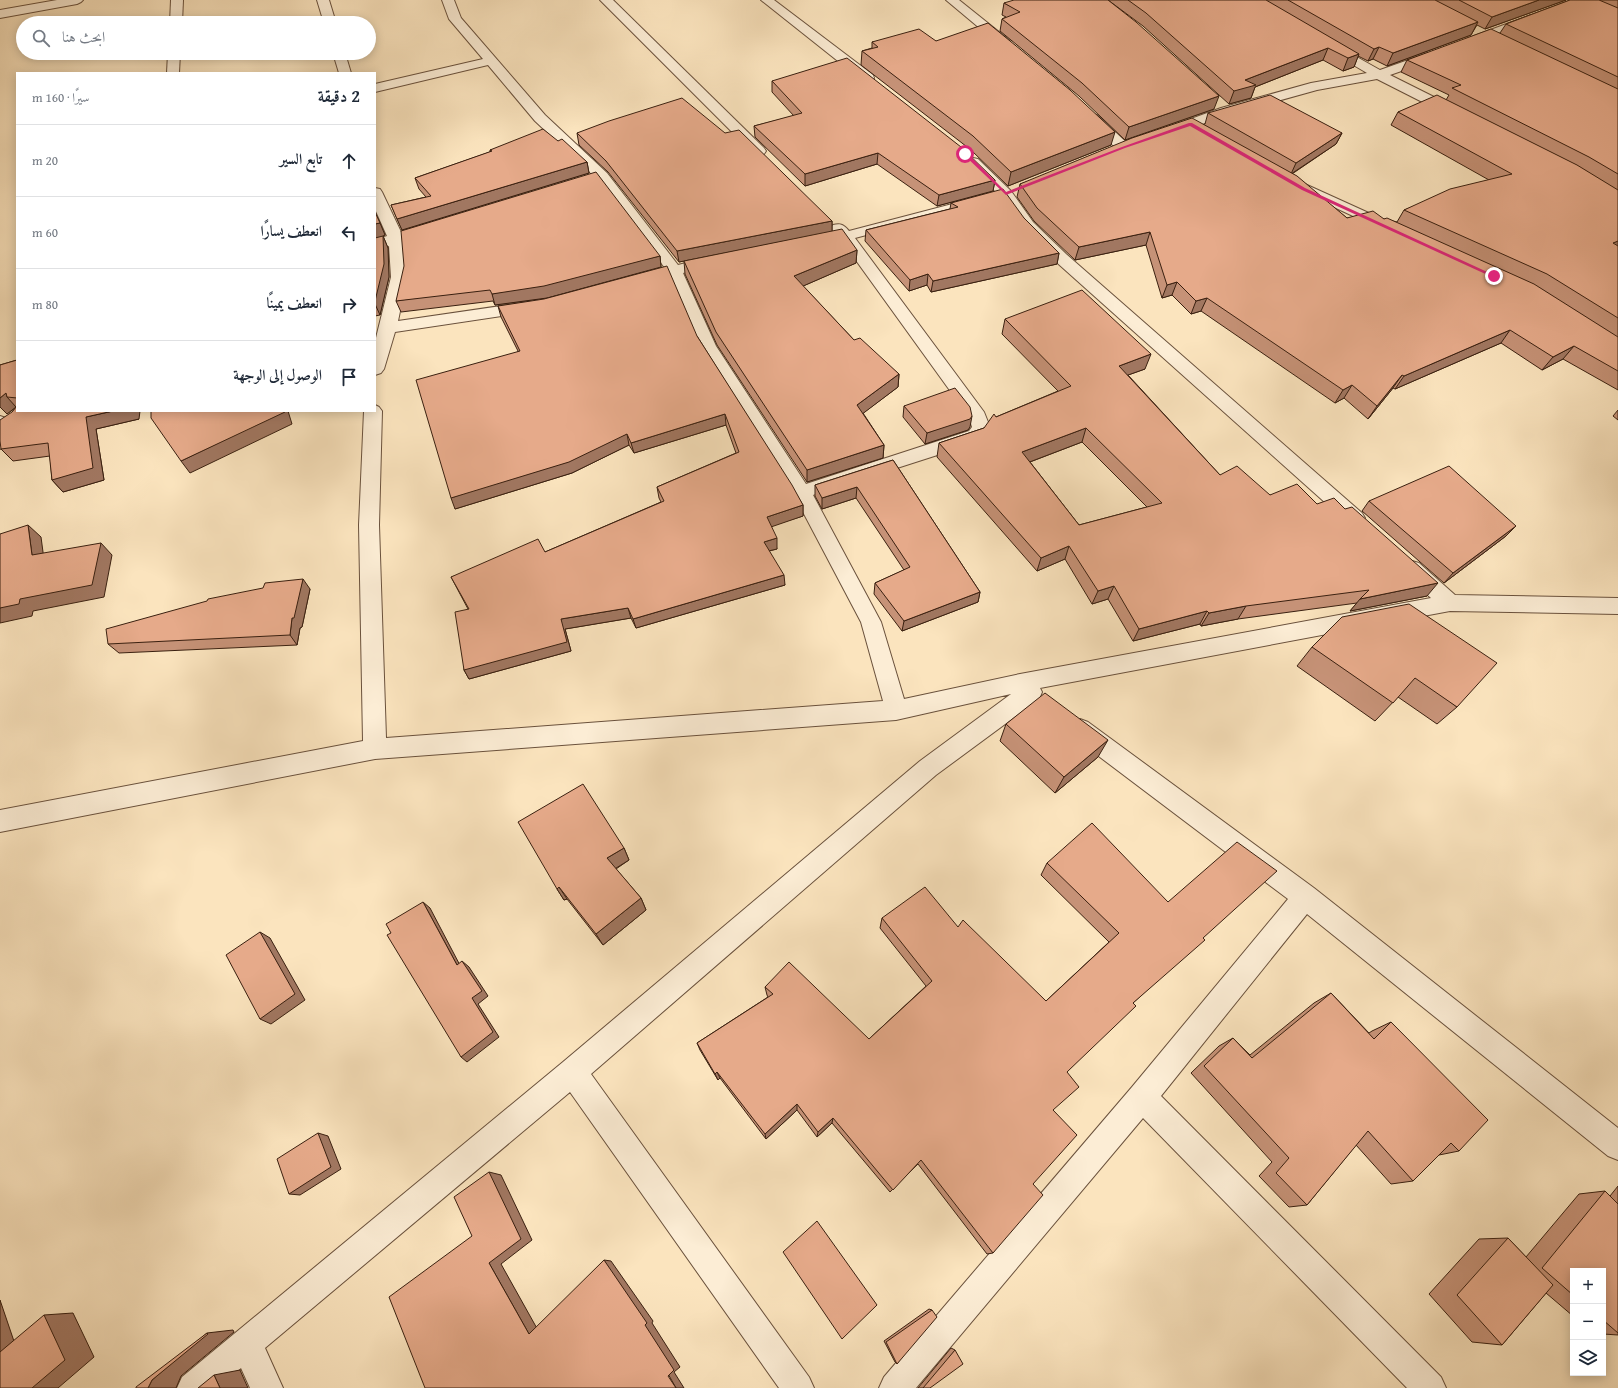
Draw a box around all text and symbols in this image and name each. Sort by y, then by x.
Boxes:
search box [16,16,376,60]
text: ابحث هنا [62,26,105,47]
icon: search [30,27,52,49]
text: 2 دقيقة [318,83,360,108]
text: سيرًا · 160 m [32,88,90,107]
route start [956,145,974,163]
text: تابع السير [280,148,322,169]
icon: ahead [338,150,360,172]
text: 20 m [32,151,58,170]
text: انعطف يسارًا [260,220,322,241]
icon: left [338,222,360,244]
text: 60 m [32,223,58,242]
route end [1485,267,1503,285]
text: انعطف يمينًا [266,292,322,313]
icon: right [338,294,360,316]
text: 80 m [32,295,58,314]
text: الوصول إلى الوجهة [233,364,322,385]
icon: arrive [338,366,360,388]
map controls [1570,1268,1606,1376]
button: + [1570,1268,1606,1304]
button: − [1570,1304,1606,1340]
button: layers [1570,1340,1606,1376]

